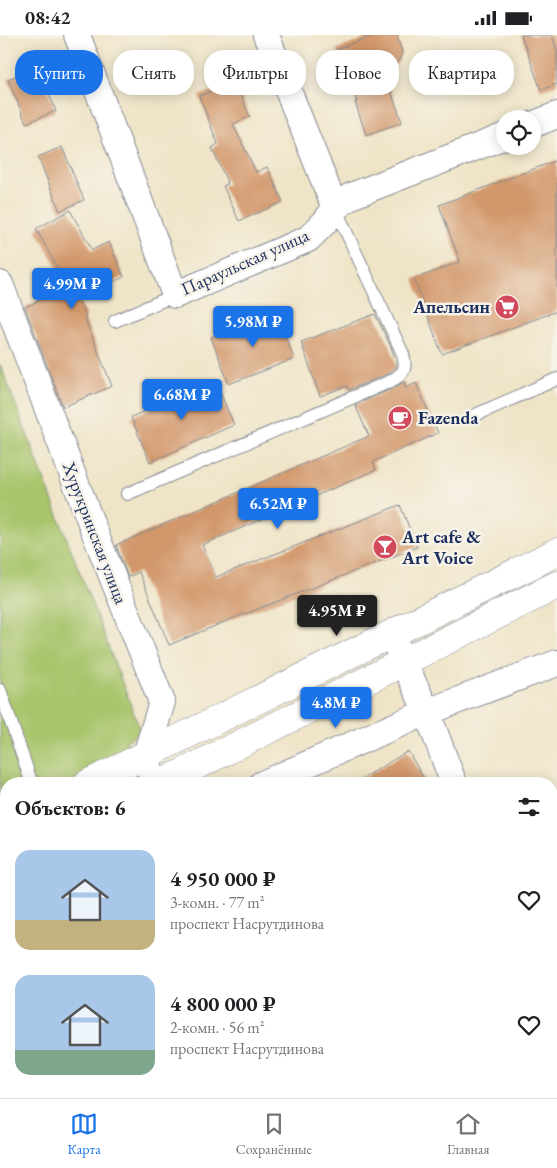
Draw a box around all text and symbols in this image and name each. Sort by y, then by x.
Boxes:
text: 08:42 [25,5,71,30]
chip: Купить [15,50,103,95]
chip: Снять [113,50,194,95]
chip: Фильтры [204,50,306,95]
chip: Новое [316,50,399,95]
chip: Квартира [409,50,514,95]
map controls [496,110,541,155]
button: locate [496,110,541,155]
street label: Параульская улица [177,223,313,300]
pin: 4.99M ₽ [26,267,118,310]
text: 4.99M ₽ [43,273,101,294]
supermarket icon: Апельсин [494,294,520,320]
place label: Апельсин [412,295,491,318]
pin: 5.98M ₽ [207,305,299,348]
text: 5.98M ₽ [224,311,282,332]
pin: 6.68M ₽ [136,379,228,421]
text: 6.68M ₽ [153,384,211,405]
cafe icon: Fazenda [387,405,413,431]
place label: Fazenda [418,406,478,429]
street label: Хурукринская улица [57,458,133,608]
pin: 6.52M ₽ [232,487,324,530]
text: 6.52M ₽ [249,493,307,514]
place label: Art cafe & Art Voice [401,525,481,569]
bar icon: Art cafe & Art Voice [372,534,398,560]
pin: 4.95M ₽ [291,595,383,637]
text: 4.95M ₽ [308,600,366,621]
pin: 4.8M ₽ [295,687,377,729]
text: 4.8M ₽ [311,692,361,713]
icon: filters [515,793,543,821]
text: Объектов: 6 [15,794,126,821]
text: 4 950 000 ₽ [170,865,276,892]
icon: home [55,870,115,930]
icon: heart [515,886,543,914]
text: 3-комн. · 77 m² [170,892,265,913]
text: проспект Насрутдинова [170,913,324,934]
text: 4 800 000 ₽ [170,990,276,1017]
icon: home [55,995,115,1055]
icon: heart [515,1011,543,1039]
text: 2-комн. · 56 m² [170,1017,265,1038]
text: проспект Насрутдинова [170,1038,324,1059]
tab: Карта [67,1110,101,1158]
tab: Сохранённые [236,1110,312,1158]
tab: Главная [447,1110,490,1158]

